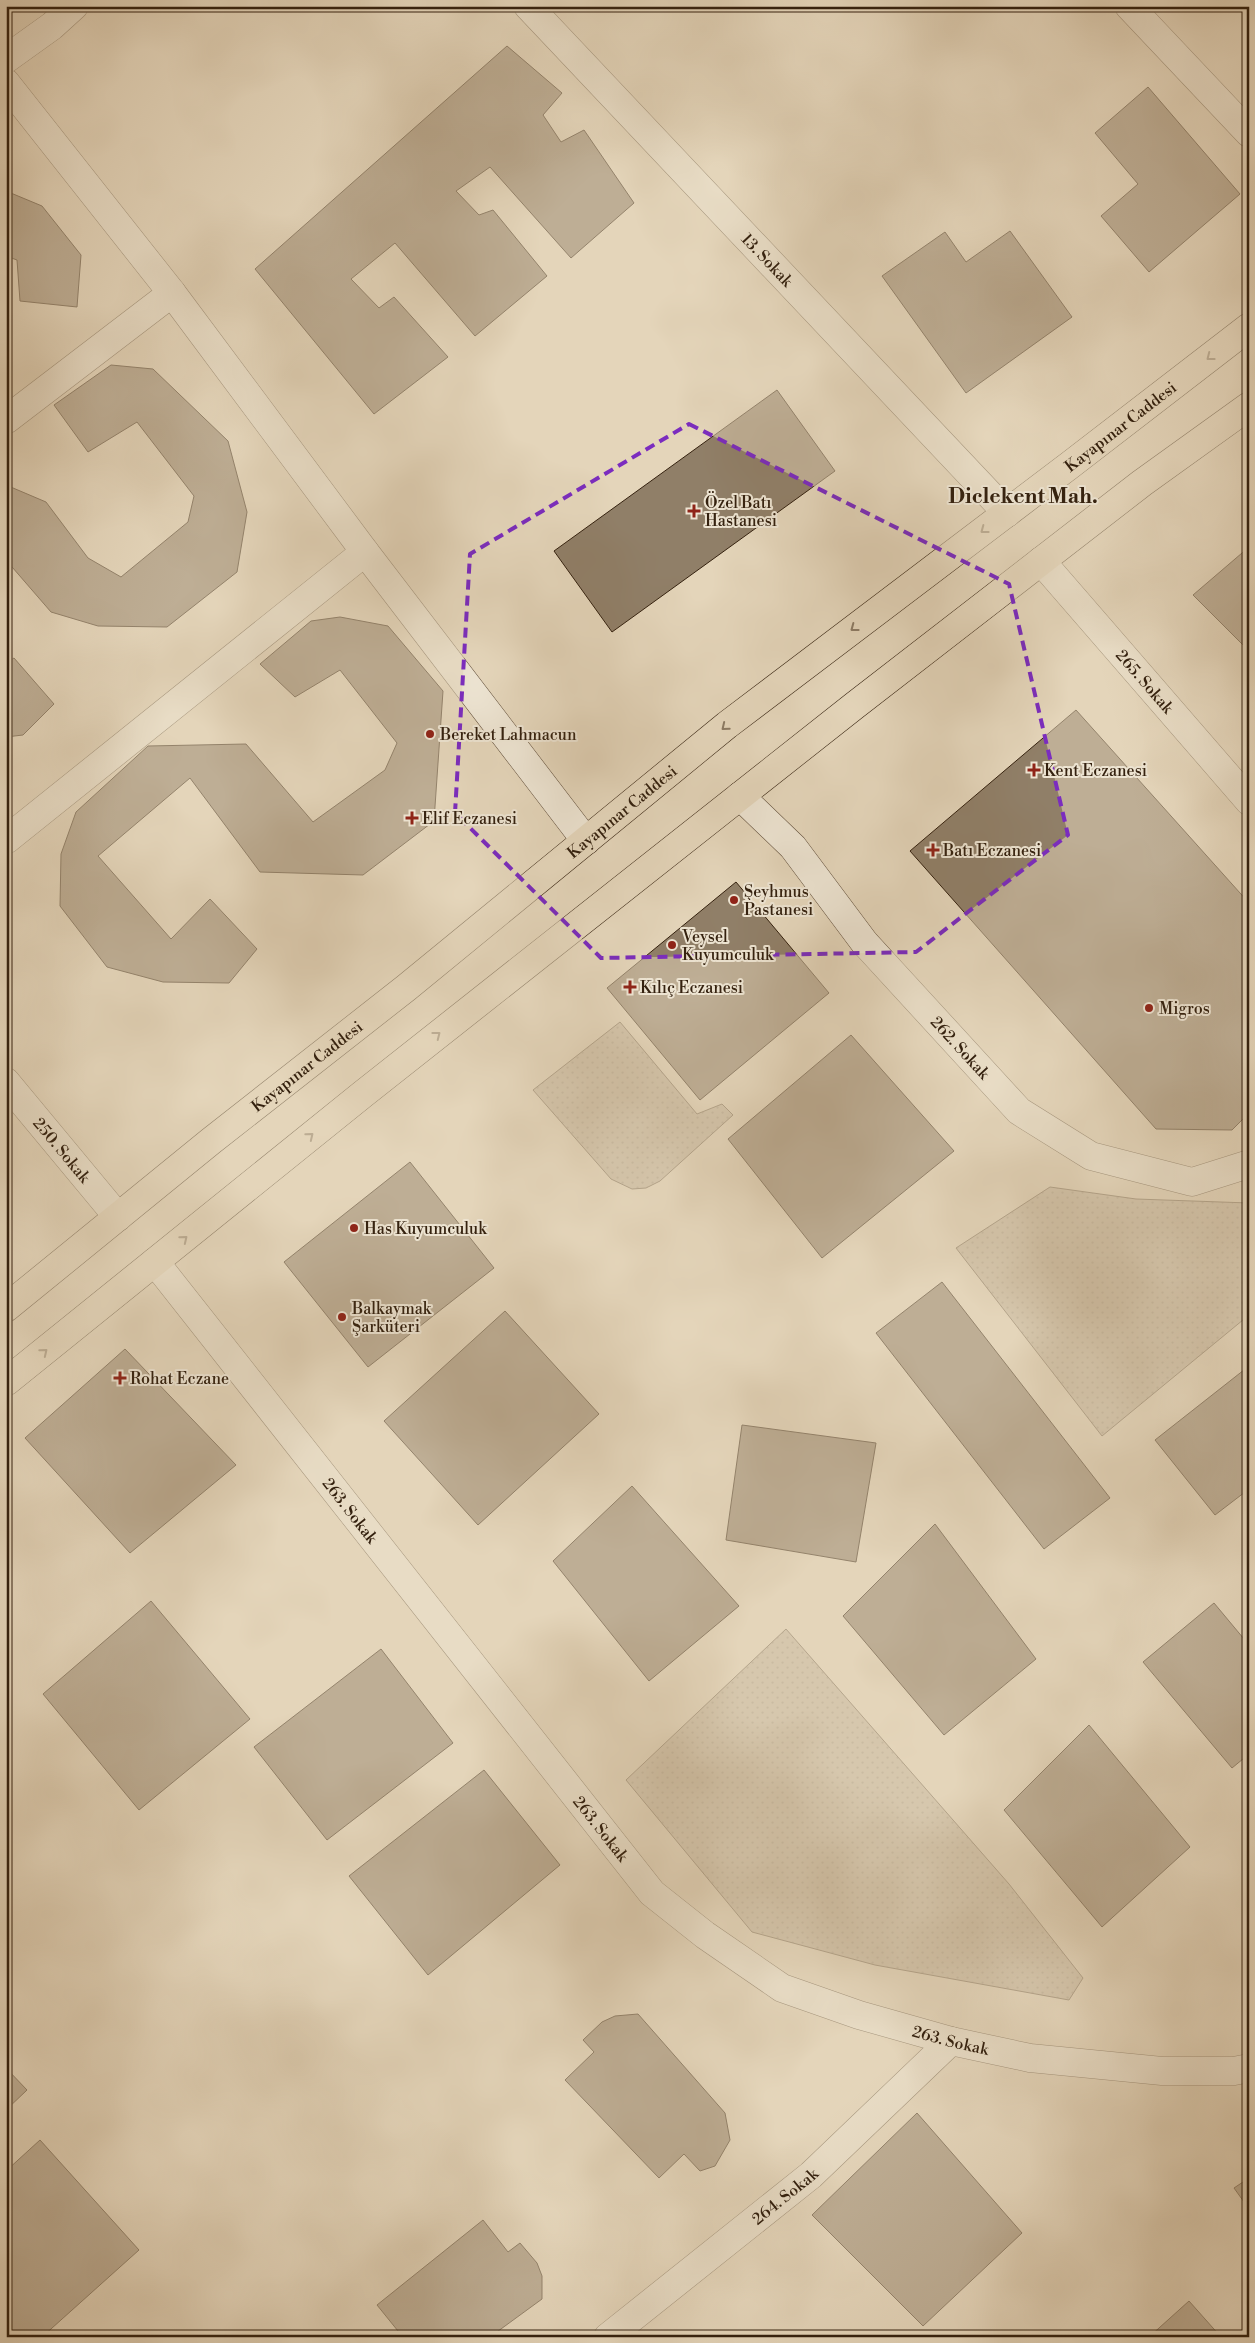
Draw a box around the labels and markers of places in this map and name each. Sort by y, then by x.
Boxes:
place label: Özel Batı Hastanesi [705,491,777,531]
marker: Özel Batı Hastanesi [687,504,701,518]
place label: Bereket Lahmacun [439,725,577,745]
marker: Bereket Lahmacun [424,728,436,740]
place label: Kent Eczanesi [1044,761,1147,781]
marker: Kent Eczanesi [1028,764,1040,776]
place label: Elif Eczanesi [422,809,517,829]
marker: Elif Eczanesi [406,812,418,824]
place label: Batı Eczanesi [942,841,1041,861]
marker: Batı Eczanesi [927,844,939,856]
place label: Şeyhmus Pastanesi [744,882,813,920]
marker: Şeyhmus Pastanesi [728,894,740,906]
place label: Veysel Kuyumculuk [681,927,775,965]
marker: Veysel Kuyumculuk [666,939,678,951]
place label: Kılıç Eczanesi [640,978,743,998]
marker: Kılıç Eczanesi [624,981,636,993]
place label: Migros [1159,999,1210,1019]
marker: Migros [1143,1002,1155,1014]
place label: Has Kuyumculuk [364,1219,488,1239]
marker: Has Kuyumculuk [348,1222,360,1234]
place label: Balkaymak Şarküteri [351,1299,433,1337]
marker: Balkaymak Şarküteri [336,1311,348,1323]
place label: Rohat Eczane [130,1369,229,1389]
marker: Rohat Eczane [114,1372,126,1384]

